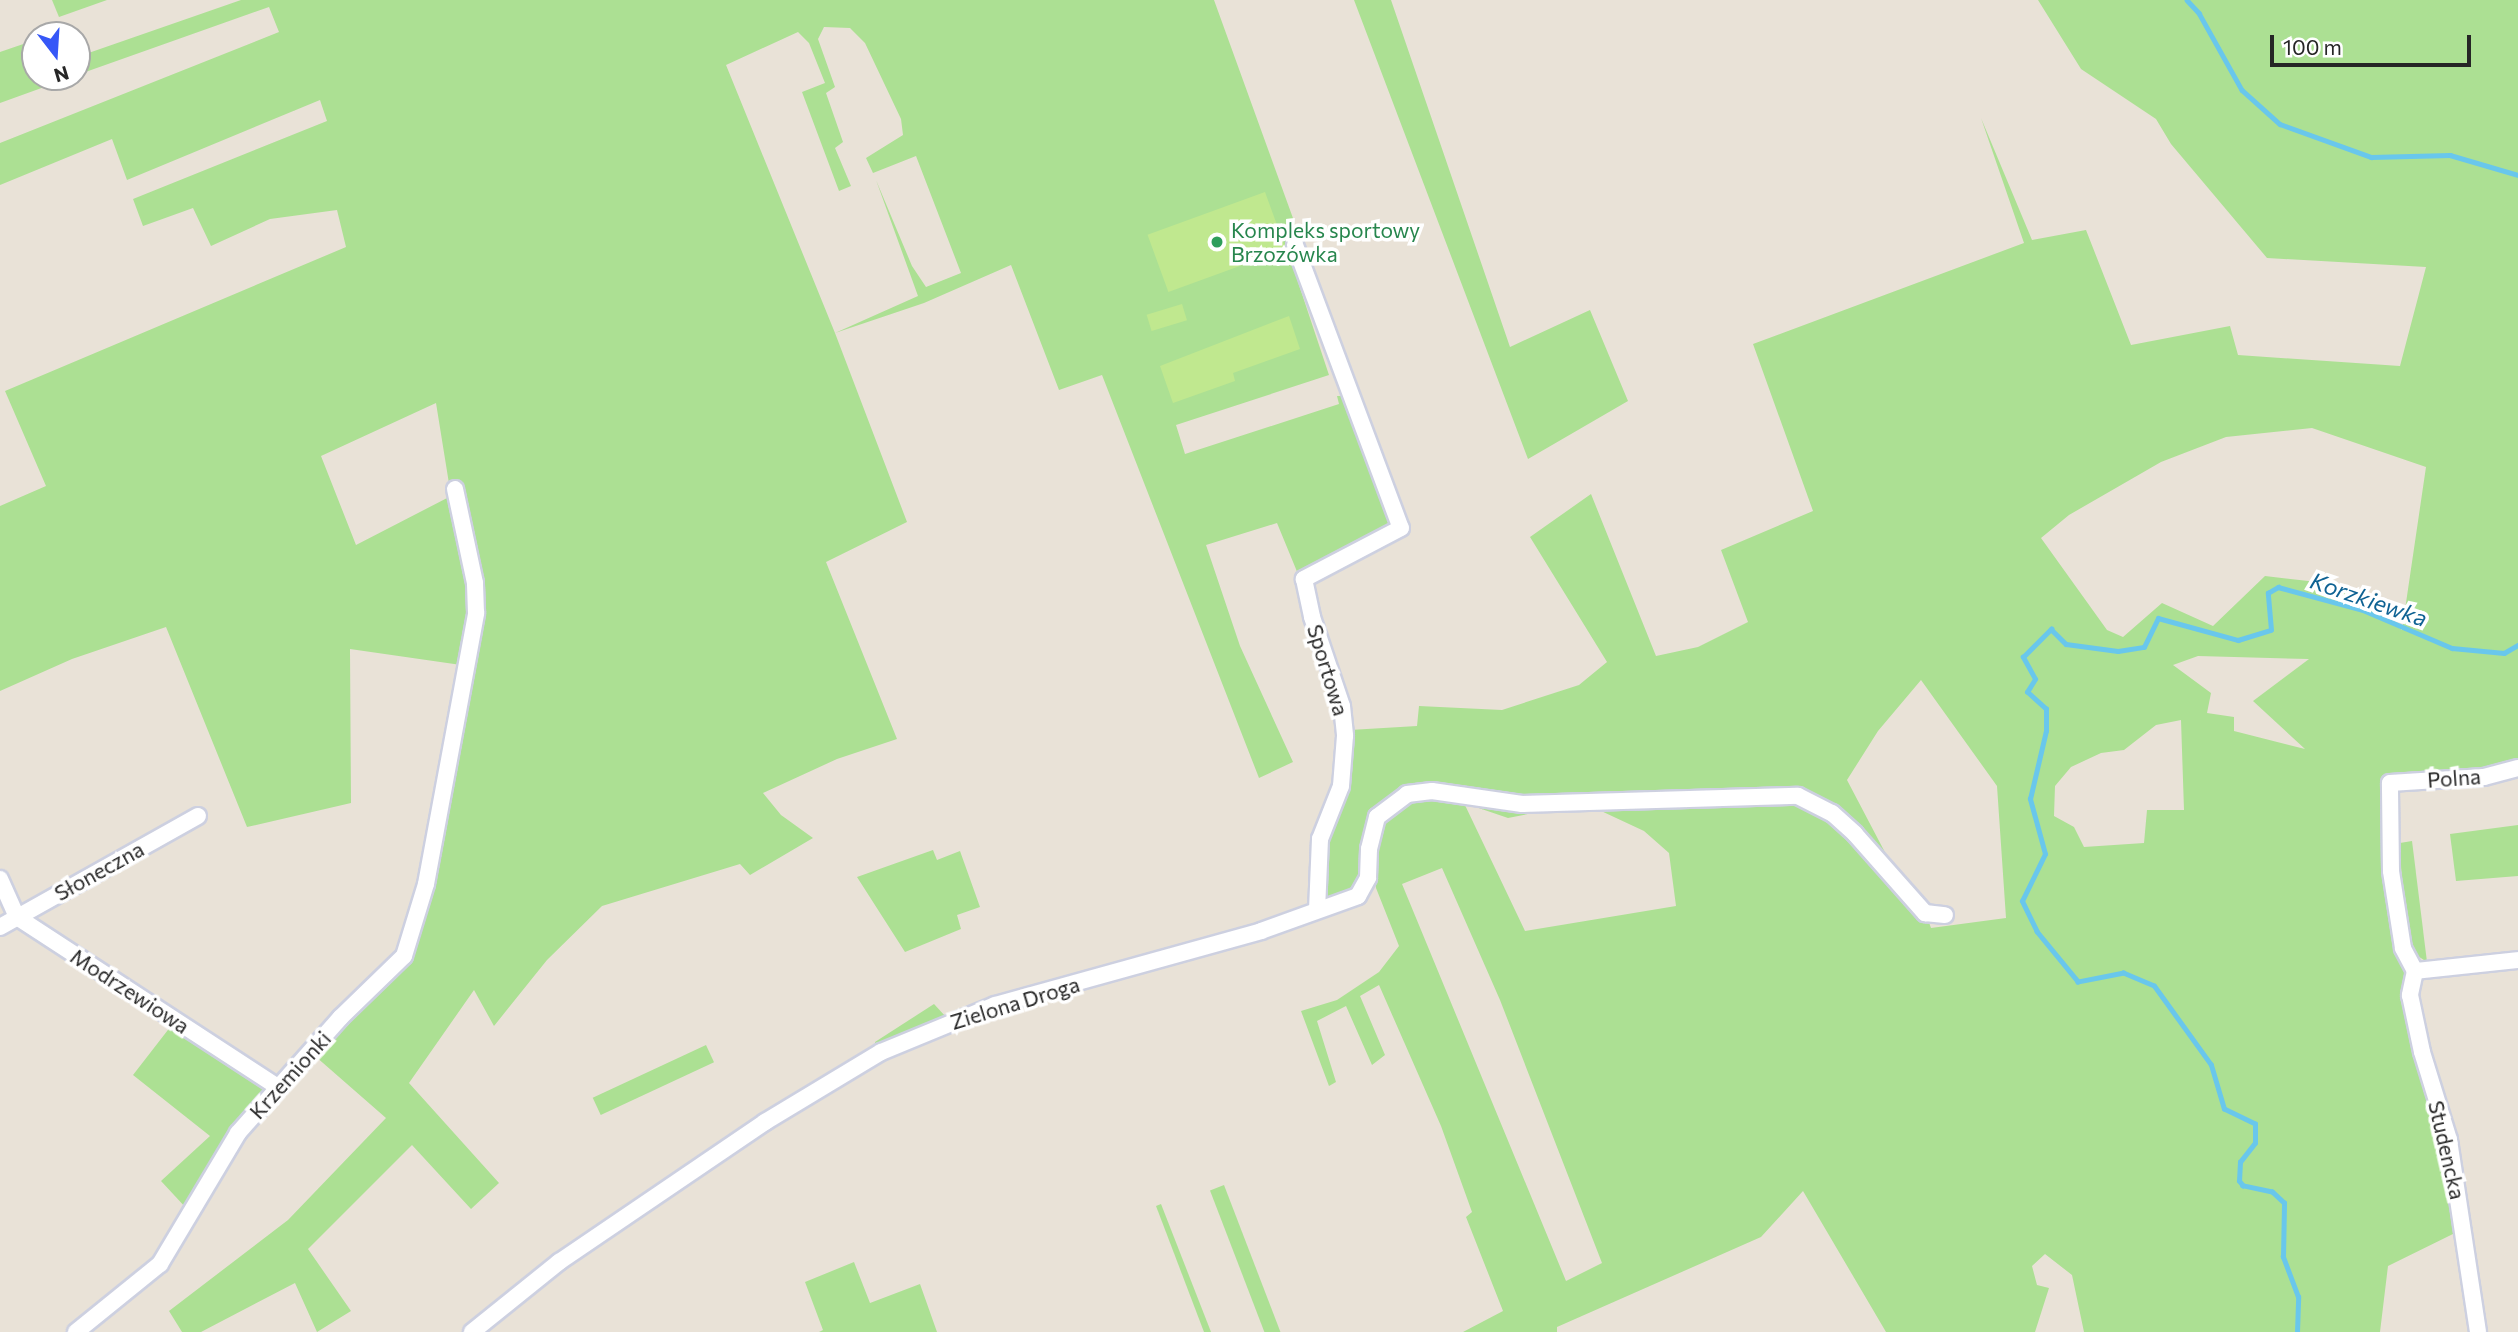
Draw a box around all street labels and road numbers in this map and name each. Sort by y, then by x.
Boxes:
street label: Sportowa [1302,621,1354,719]
street label: Polna [2426,764,2482,792]
street label: Słoneczna [50,836,148,906]
street label: Modrzewiowa [66,943,194,1039]
street label: Zielona Droga [947,971,1083,1035]
street label: Krzemionki [244,1026,336,1124]
street label: Studencka [2423,1098,2471,1202]

